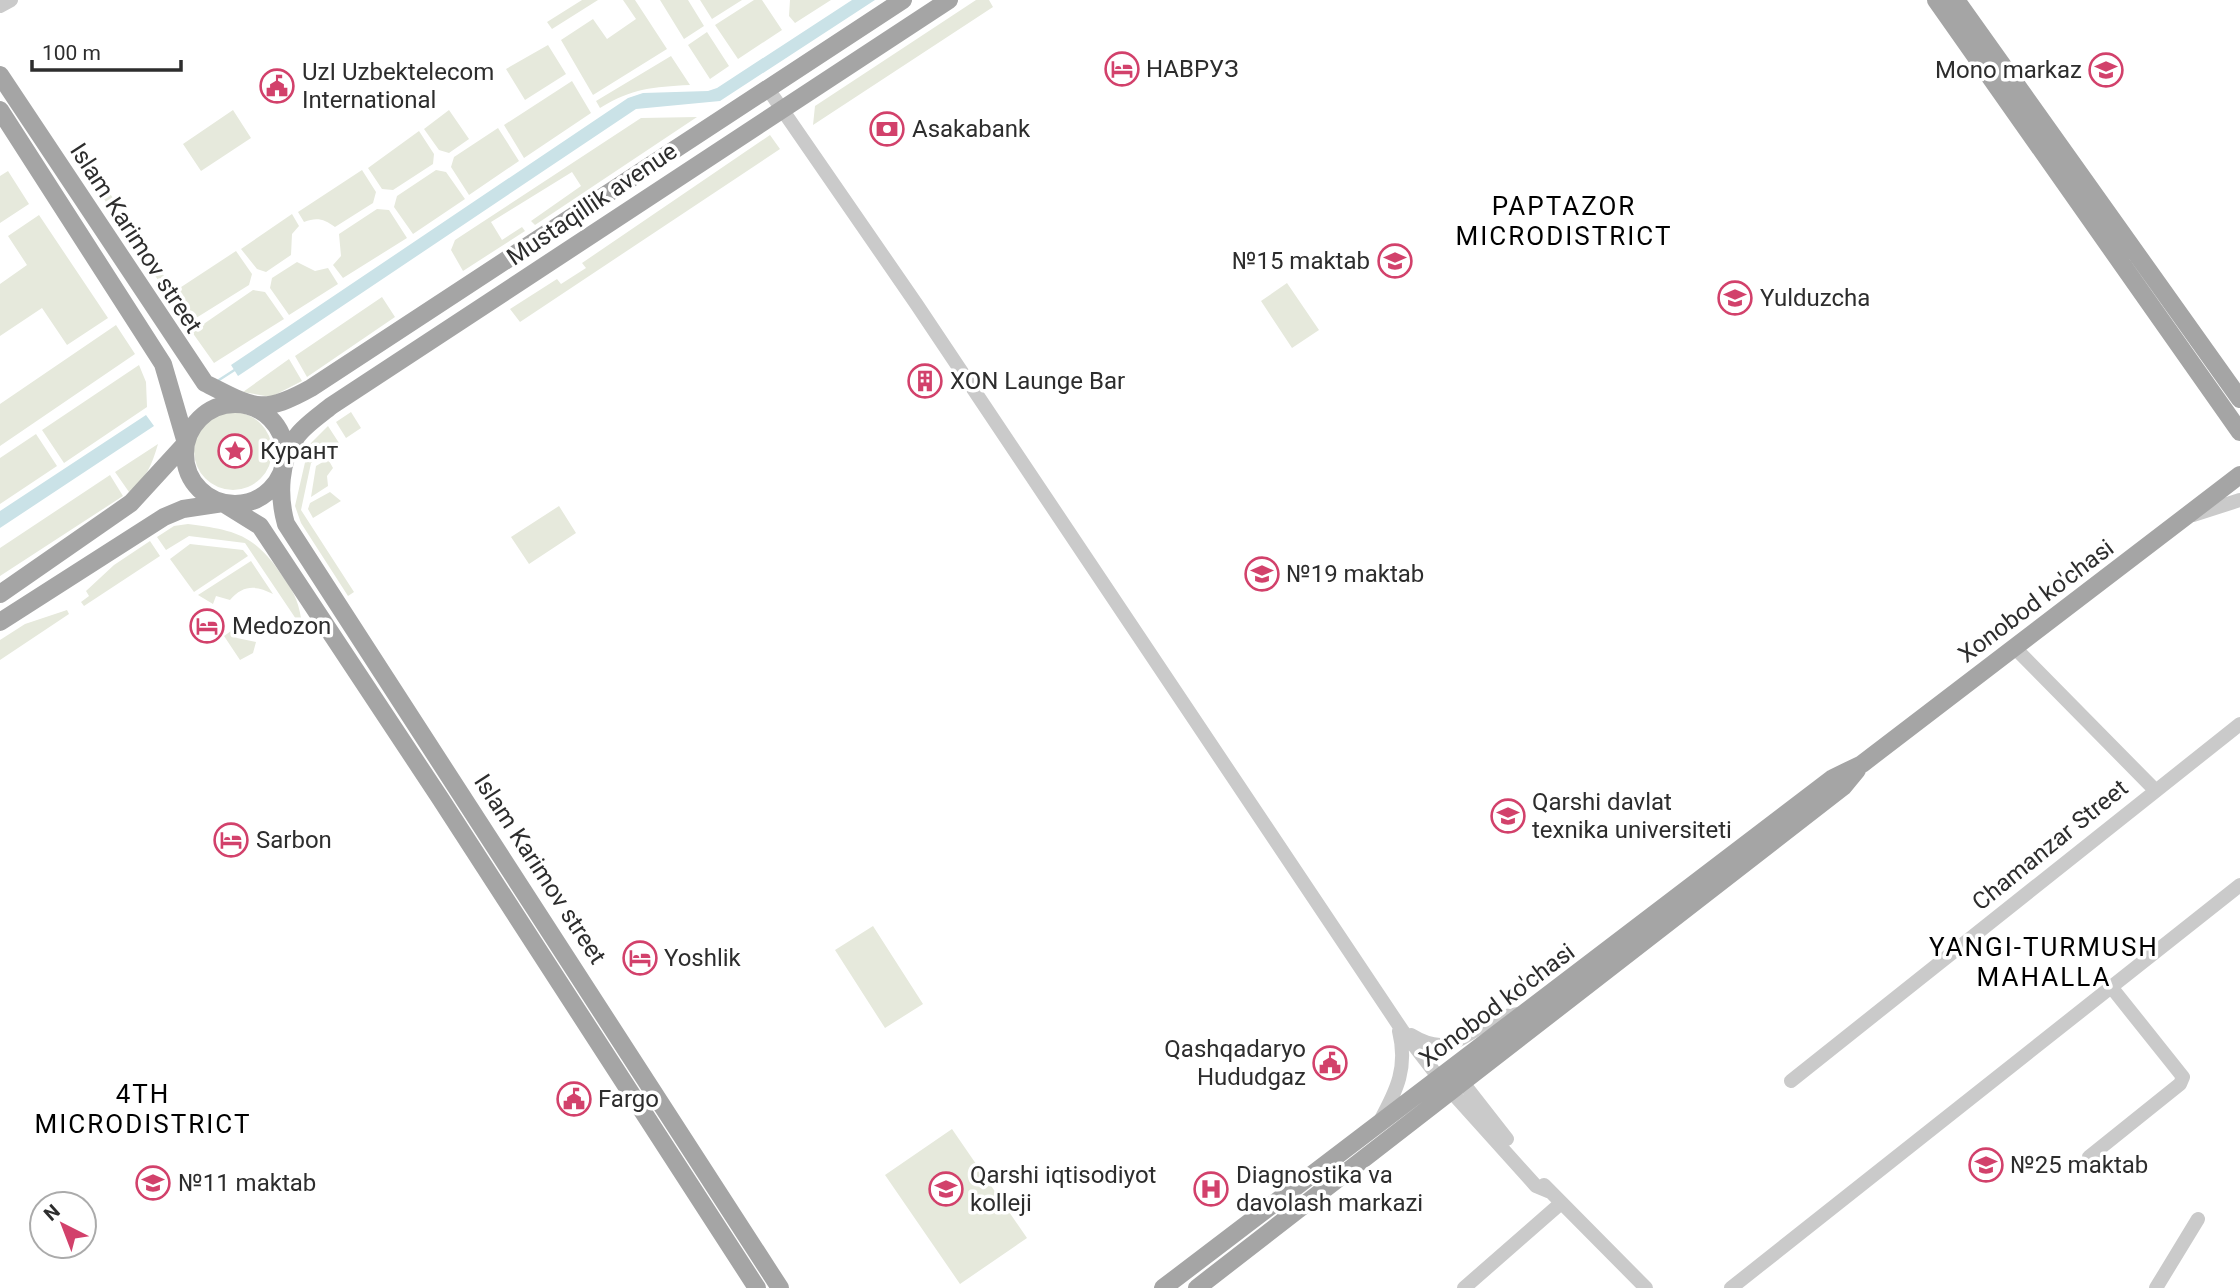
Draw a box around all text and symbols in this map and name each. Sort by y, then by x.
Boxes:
scale bar [32,28,180,72]
text: 100 m [42,41,101,65]
hotel icon: НАВРУЗ [1103,50,1141,88]
school or university icon: Mono markaz [2087,51,2125,89]
place label: НАВРУЗ [1146,55,1238,83]
place label: Mono markaz [1935,56,2082,84]
place label: UzI Uzbektelecom International [302,58,494,114]
public building icon: UzI Uzbektelecom International [258,67,296,105]
bank icon: Asakabank [868,110,906,148]
place label: Asakabank [912,115,1031,143]
street label: Mustaqillik avenue [502,137,682,271]
street label: Islam Karimov street [64,138,208,338]
district label: PAРTAZOR MICRODISTRICT [1456,191,1672,251]
school or university icon: №15 maktab [1376,242,1414,280]
place label: №15 maktab [1232,247,1370,275]
school or university icon: Yulduzcha [1716,279,1754,317]
place label: Yulduzcha [1760,284,1870,312]
building icon: XON Launge Bar [906,362,944,400]
place label: XON Launge Bar [950,367,1125,395]
place icon: Курант [216,432,254,470]
place label: Курант [260,437,339,465]
street label: Xonobod ko'chasi [1953,534,2119,668]
school or university icon: №19 maktab [1243,555,1281,593]
place label: №19 maktab [1286,560,1424,588]
hotel icon: Medozon [188,607,226,645]
place label: Medozon [232,612,331,640]
street label: Islam Karimov street [468,769,612,969]
street label: Chamanzar Street [1967,774,2133,916]
place label: Qarshi davlat texnika universiteti [1532,788,1732,844]
school or university icon: Qarshi davlat texnika universiteti [1489,797,1527,835]
hotel icon: Sarbon [212,821,250,859]
place label: Sarbon [256,826,332,854]
district label: YANGI-TURMUSH MAHALLA [1929,932,2159,992]
street label: Xonobod ko'chasi [1414,938,1580,1072]
hotel icon: Yoshlik [621,939,659,977]
place label: Yoshlik [664,944,742,972]
place label: Qashqadaryo Hududgaz [1164,1035,1306,1091]
public building icon: Qashqadaryo Hududgaz [1311,1044,1349,1082]
district label: 4TH MICRODISTRICT [35,1079,251,1139]
public building icon: Fargo [555,1080,593,1118]
place label: Fargo [598,1085,659,1113]
school or university icon: №25 maktab [1967,1146,2005,1184]
place label: №25 maktab [2010,1151,2148,1179]
place label: Qarshi iqtisodiyot kolleji [970,1161,1157,1217]
place label: Diagnostika va davolash markazi [1236,1161,1423,1217]
school or university icon: №11 maktab [134,1164,172,1202]
place label: №11 maktab [178,1169,316,1197]
school or university icon: Qarshi iqtisodiyot kolleji [927,1170,965,1208]
hospital icon: Diagnostika va davolash markazi [1192,1170,1230,1208]
north arrow [28,1190,98,1260]
text: N [39,1200,65,1226]

